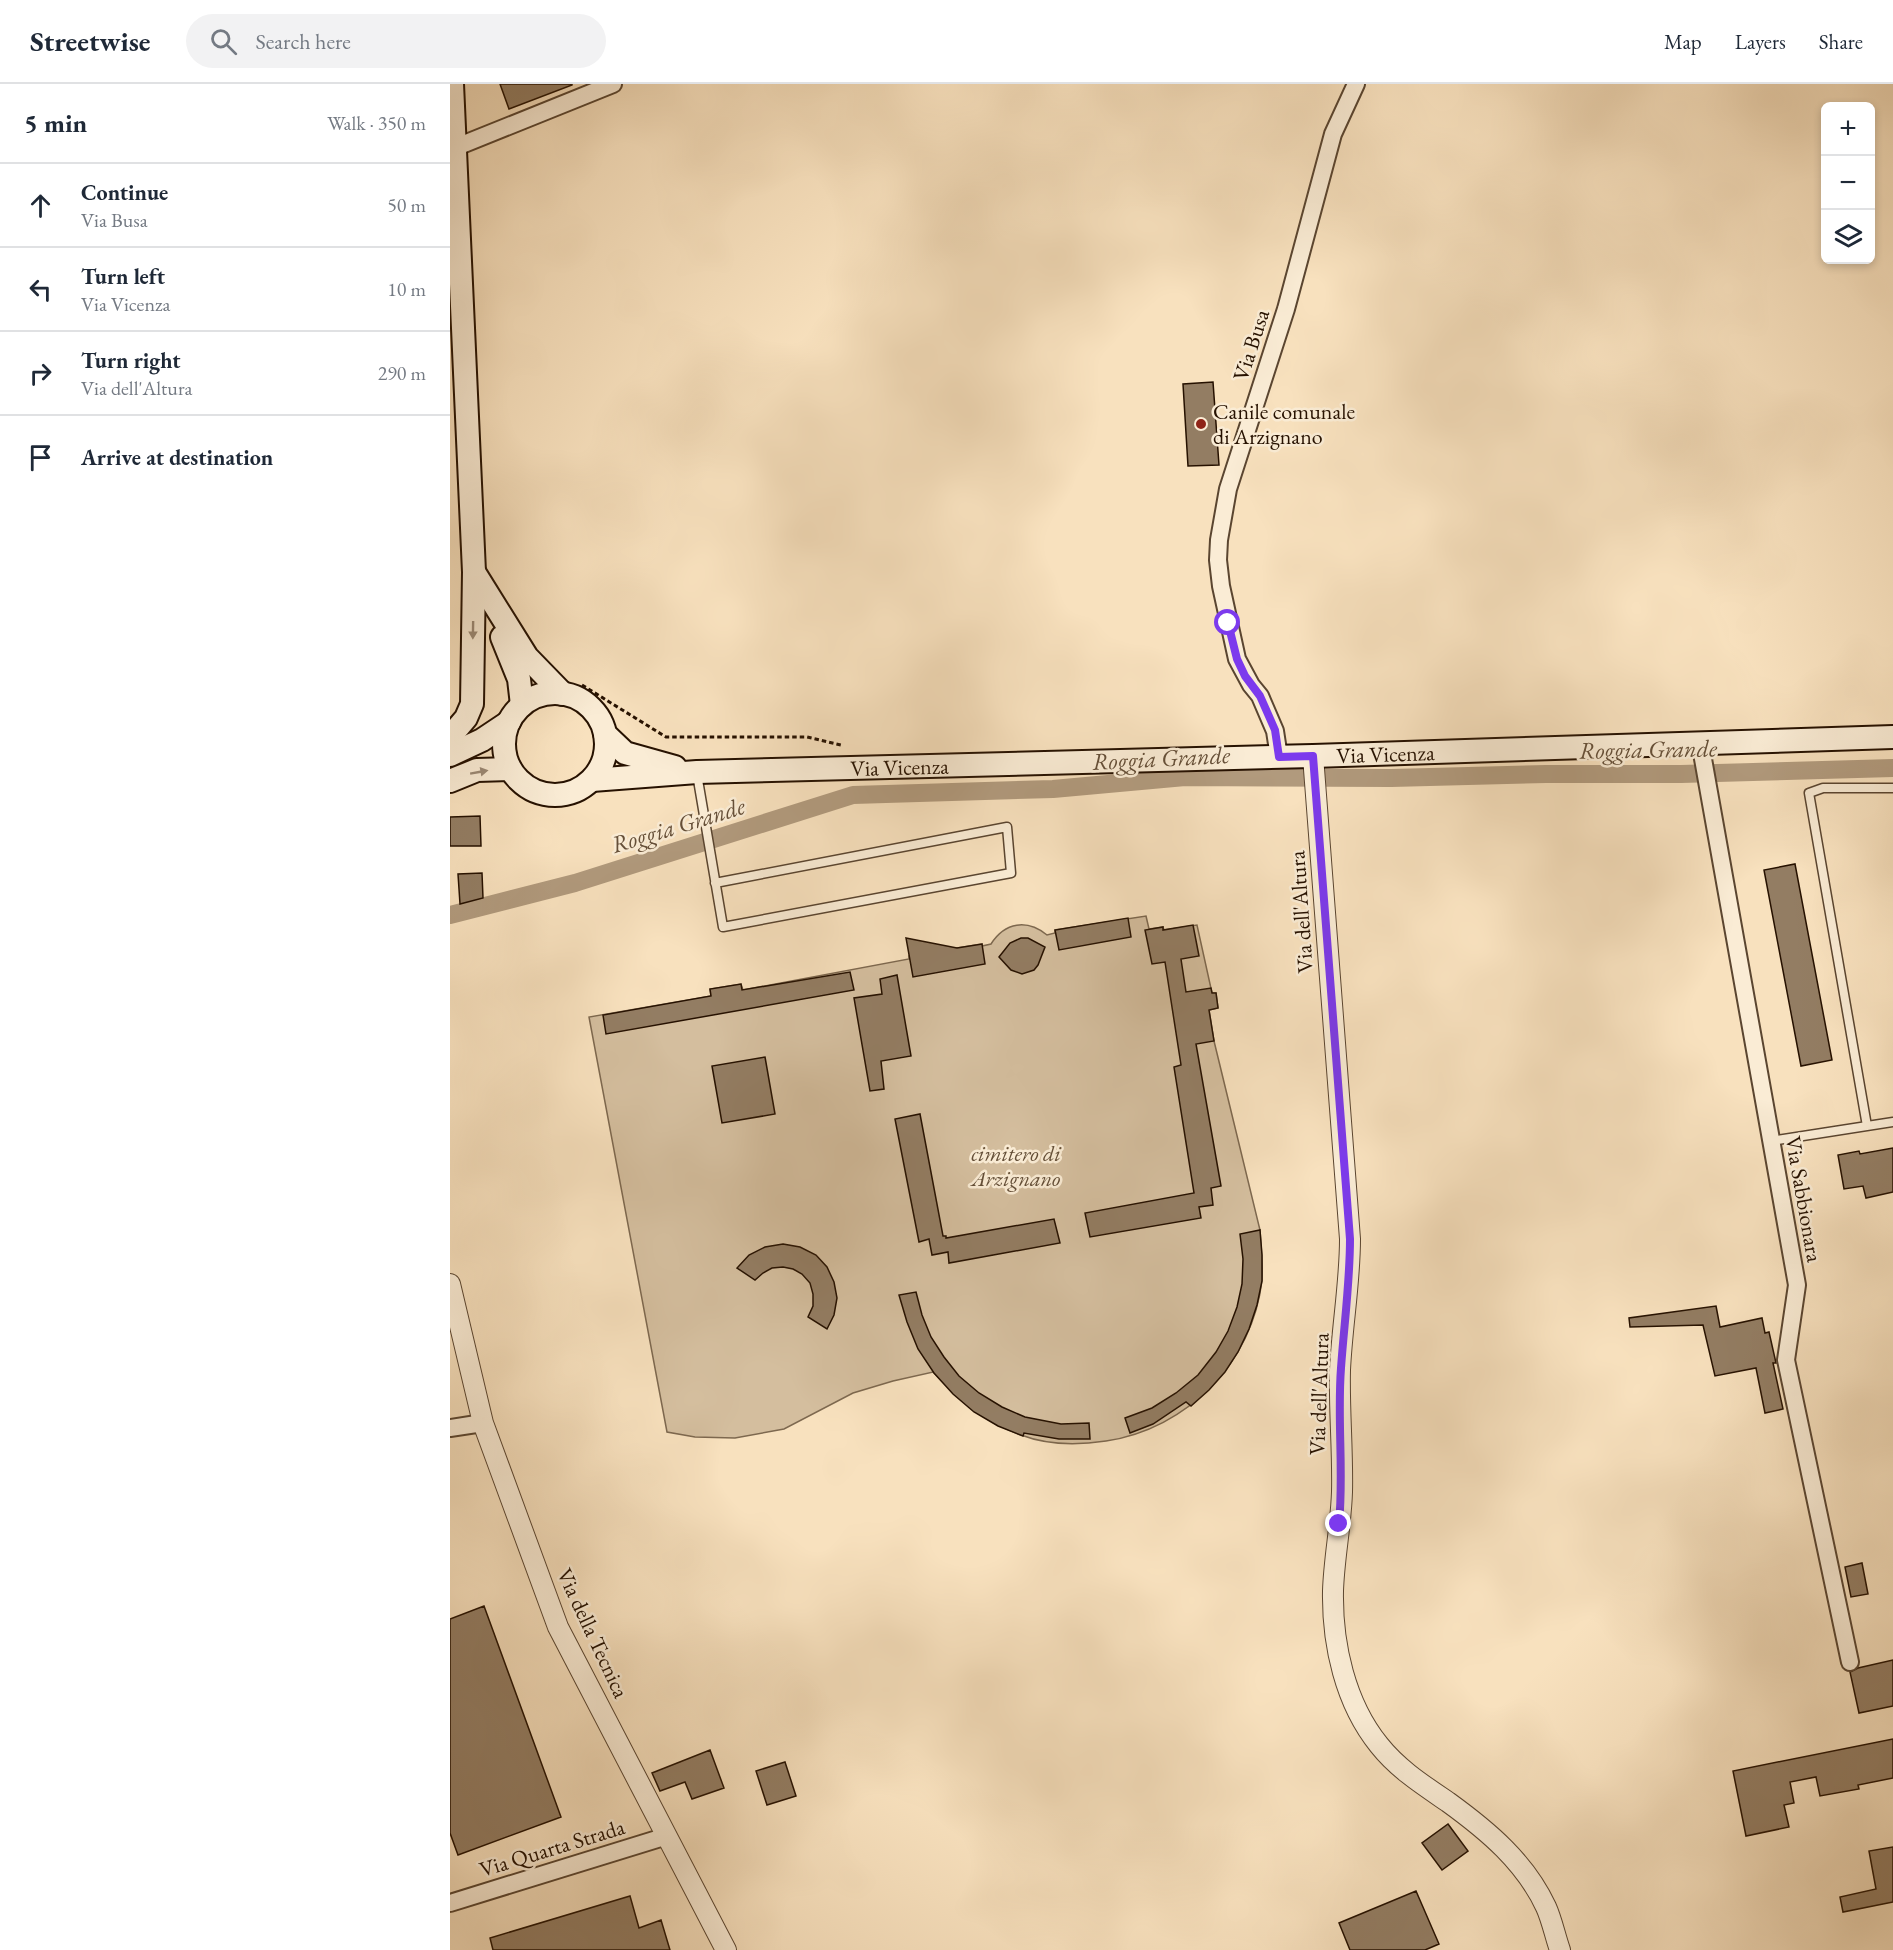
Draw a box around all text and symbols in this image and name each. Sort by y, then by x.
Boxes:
search box [186,14,606,68]
text: Streetwise [30,23,150,59]
icon: search [207,25,240,58]
text: Search here [255,27,351,56]
text: Map [1664,28,1702,55]
text: Layers [1735,28,1786,55]
text: Share [1819,28,1863,55]
map controls [1821,102,1875,264]
button: + [1821,102,1875,156]
text: 5 min [24,106,87,140]
text: Walk · 350 m [327,110,426,136]
button: − [1821,156,1875,210]
text: Continue [81,178,168,207]
icon: ahead [24,189,57,222]
text: 50 m [387,192,426,218]
text: Via Busa [81,207,148,233]
button: layers [1821,210,1875,264]
text: Turn left [81,262,165,291]
icon: left [24,273,57,306]
text: 10 m [387,276,426,302]
text: Via Vicenza [81,291,170,317]
street label: Via Busa [1226,305,1276,384]
text: Turn right [81,346,180,375]
icon: right [24,357,57,390]
text: 290 m [378,360,426,386]
text: Via dell'Altura [81,375,193,401]
place label: Canile comunale di Arzignano [1213,397,1355,451]
marker: Canile comunale di Arzignano [1194,417,1208,431]
icon: arrive [24,441,57,474]
text: Arrive at destination [81,443,273,472]
route start [1214,609,1240,635]
one-way arrow [468,621,478,640]
water label: Roggia Grande [1579,732,1718,766]
street label: Via Vicenza [1336,738,1435,770]
water label: Roggia Grande [1091,739,1232,777]
street label: Via Vicenza [850,751,949,783]
one-way arrow [470,767,489,776]
water label: Roggia Grande [607,790,749,860]
street label: Via dell'Altura [1282,850,1320,974]
street label: Via Sabbionara [1779,1134,1829,1264]
park label: cimitero di Arzignano [970,1139,1062,1193]
street label: Via dell'Altura [1302,1332,1336,1456]
route end [1325,1510,1351,1536]
street label: Via della Tecnica [550,1563,636,1703]
street label: Via Quarta Strada [476,1812,628,1884]

